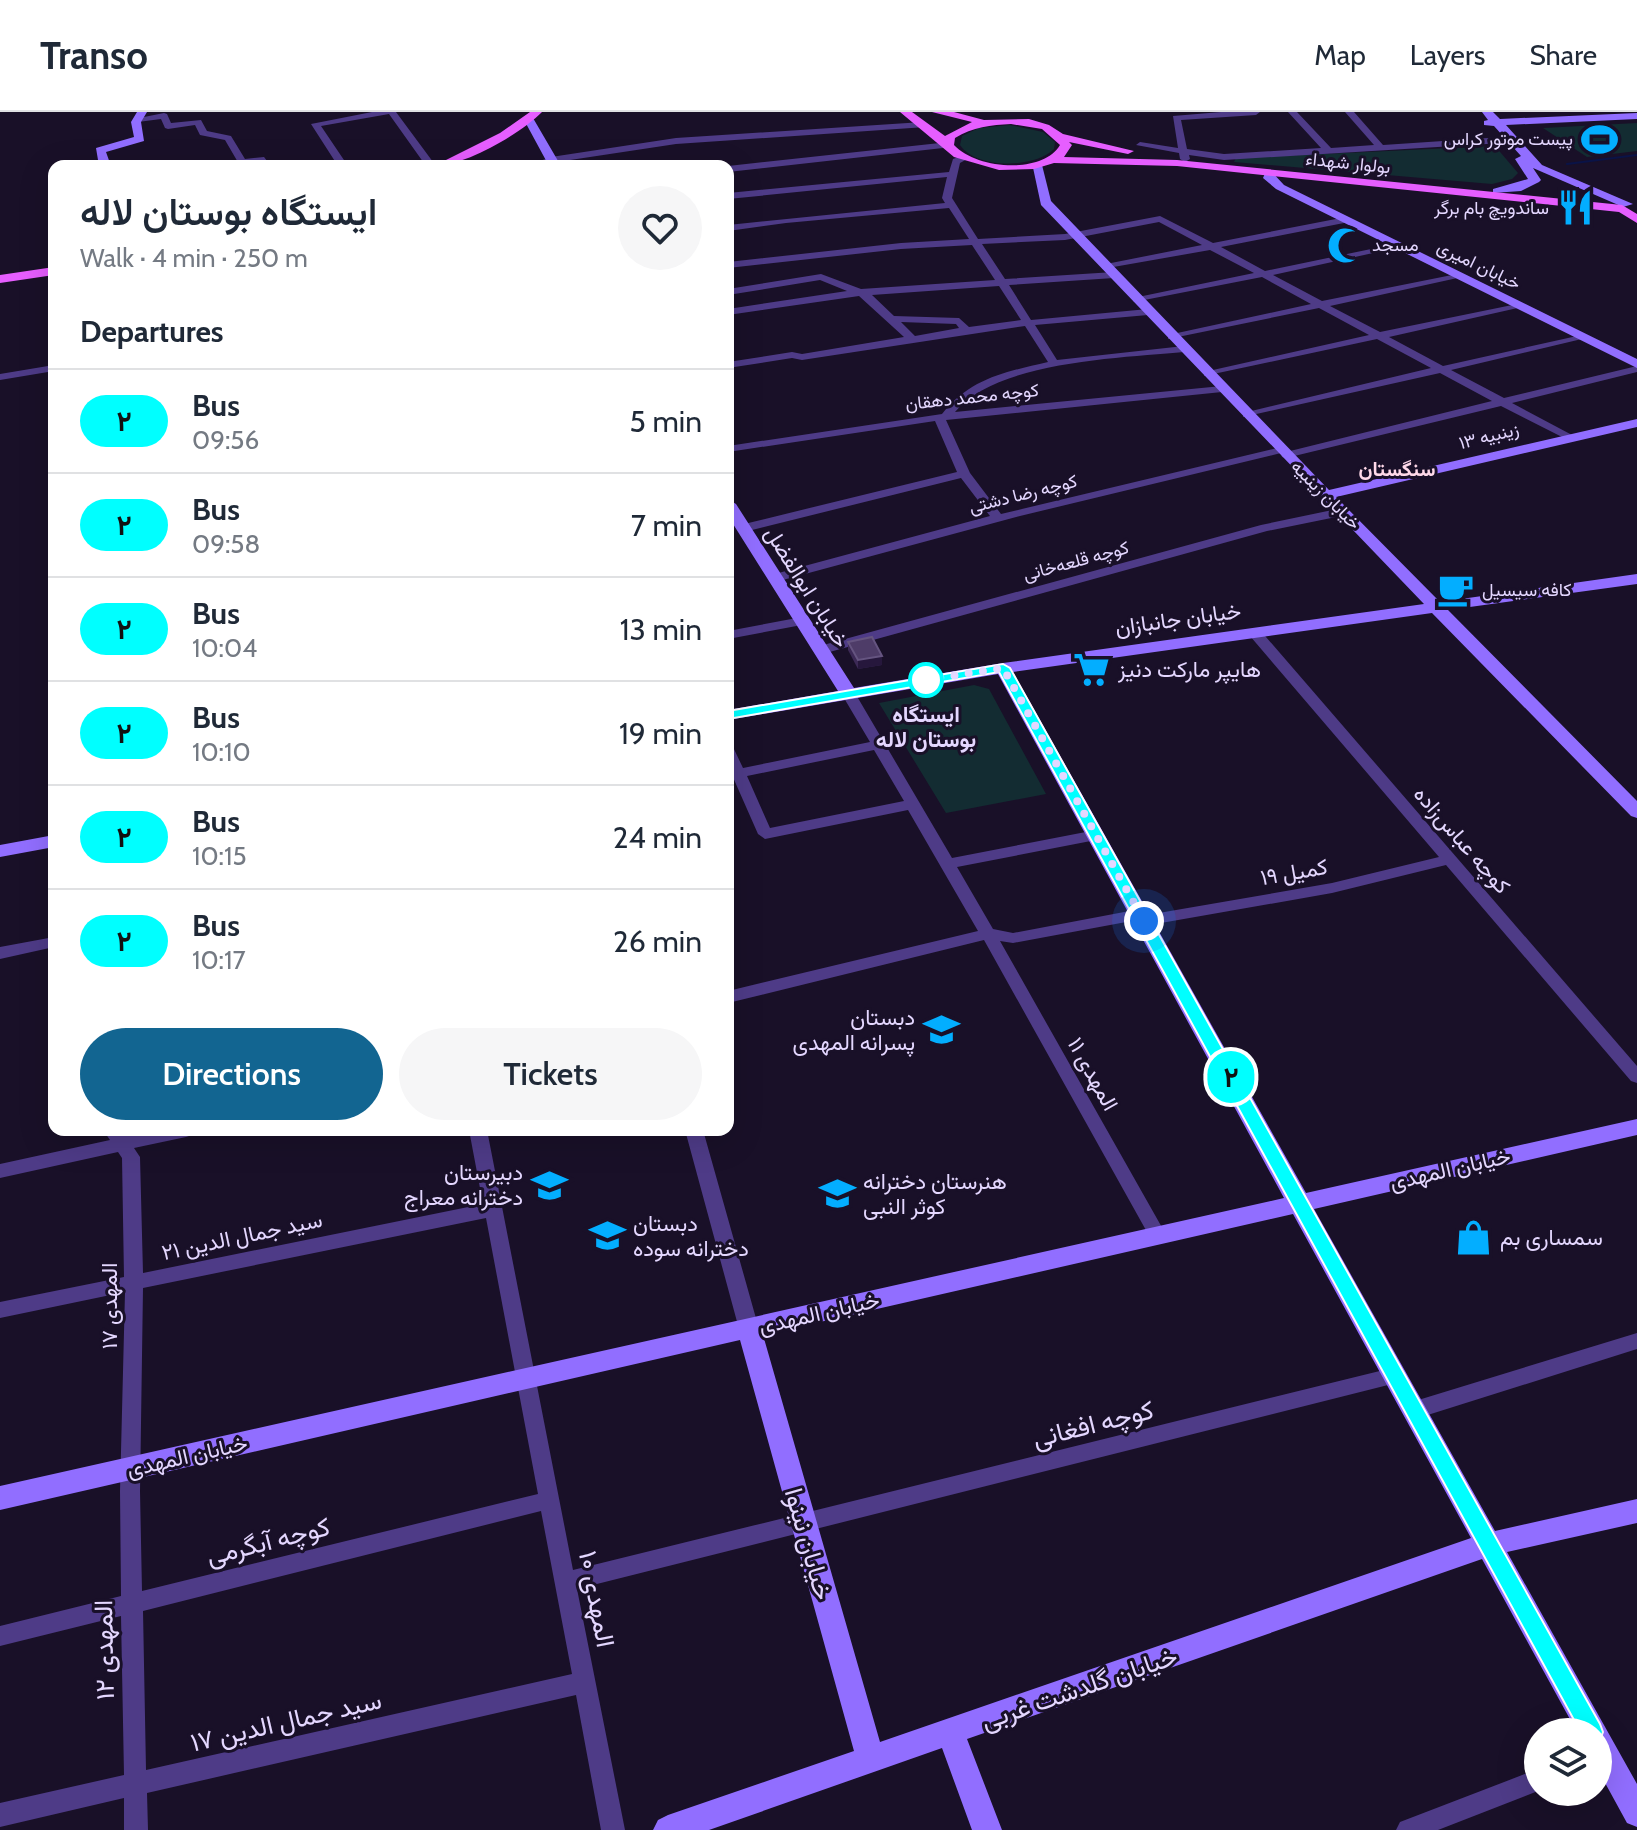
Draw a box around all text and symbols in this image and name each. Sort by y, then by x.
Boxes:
text: Transo [40,32,148,79]
text: Map [1314,38,1366,72]
text: Layers [1410,38,1485,72]
text: Share [1529,38,1597,72]
sports icon: پیست موتور کراس [1580,120,1618,158]
place label: پیست موتور کراس [1444,128,1573,151]
street label: بولوار شهداء [1305,148,1391,178]
button: heart [618,186,702,270]
text: ایستگاه بوستان لاله [80,188,377,235]
restaurant icon: ساندویچ بام برگر [1556,189,1594,227]
place label: ساندویچ بام برگر [1433,197,1549,220]
mosque icon: مسجد [1327,226,1365,264]
place label: مسجد [1372,234,1419,256]
street label: خیابان امیری [1434,235,1524,295]
text: Walk · 4 min · 250 m [80,242,308,274]
text: Departures [80,313,224,350]
street label: کوچه محمد دهقان [904,379,1040,416]
text: Bus [192,387,240,424]
text: 5 min [630,403,702,440]
text: ۲ [116,404,132,438]
street label: زینبیه ۱۳ [1457,418,1521,454]
text: 09:56 [192,424,259,456]
street label: خیابان زینبیه [1287,456,1365,534]
district label: سنگستان [1359,457,1435,481]
street label: کوچه رضا دشتی [967,470,1080,519]
text: Bus [192,491,240,528]
text: 7 min [631,507,702,544]
text: ۲ [116,508,132,542]
street label: خیابان ابوالفضل [759,521,855,653]
text: 09:58 [192,528,260,560]
street label: کوچه قلعه‌خانی [1021,536,1132,587]
cafe icon: کافه سیسیل [1437,571,1475,609]
place label: کافه سیسیل [1482,579,1571,601]
text: Bus [192,595,240,632]
street label: خیابان جانبازان [1113,597,1243,641]
text: 13 min [620,611,702,648]
text: ۲ [116,612,132,646]
text: 10:04 [192,632,257,664]
supermarket icon: هایپر مارکت دنیز [1073,650,1111,688]
place label: هایپر مارکت دنیز [1117,656,1261,684]
marker: ایستگاه بوستان لاله [909,663,943,697]
text: Bus [192,699,240,736]
place label: ایستگاه بوستان لاله [876,701,976,753]
text: 19 min [619,715,702,752]
text: ۲ [116,716,132,750]
text: 10:10 [192,736,251,768]
street label: کوچه عباس‌زاده [1407,781,1516,900]
text: Bus [192,803,240,840]
text: 24 min [613,819,702,856]
text: ۲ [116,820,132,854]
text: 10:15 [192,840,247,872]
street label: کمیل ۱۹ [1258,853,1330,891]
your location [1124,901,1164,941]
text: Bus [192,907,240,944]
text: 26 min [613,923,702,960]
text: ۲ [116,924,132,958]
text: 10:17 [192,944,246,976]
place label: دبستان پسرانه المهدی [793,1004,915,1057]
school or university icon: دبستان پسرانه المهدی [922,1011,960,1049]
button: Directions [80,1028,383,1120]
button: Tickets [399,1028,702,1120]
street label: المهدی ۱۱ [1062,1033,1124,1115]
line badge: ۲ [1205,1051,1257,1103]
text: ۲ [1223,1060,1239,1094]
street label: خیابان المهدی [1387,1142,1513,1196]
place label: دبیرستان دخترانه معراج [404,1159,523,1212]
school or university icon: دبیرستان دخترانه معراج [530,1166,568,1204]
place label: هنرستان دخترانه کوثر النبی [863,1168,1007,1220]
school or university icon: هنرستان دخترانه کوثر النبی [818,1175,856,1213]
street label: سید جمال الدین ۲۱ [159,1206,325,1266]
place label: دبستان دخترانه سوده [633,1210,749,1262]
school or university icon: دبستان دخترانه سوده [588,1217,626,1255]
shop icon: سمساری بم [1455,1218,1493,1256]
place label: سمساری بم [1500,1224,1603,1252]
street label: المهدی ۱۷ [96,1263,123,1349]
street label: خیابان المهدی [756,1286,882,1340]
street label: کوچه افغانی [1029,1394,1157,1456]
street label: خیابان المهدی [124,1429,250,1483]
street label: خیابان نینوا [778,1484,840,1604]
street label: کوچه آبگرمی [203,1510,334,1574]
street label: المهدی ۱۰ [572,1548,622,1650]
street label: المهدی ۱۲ [87,1599,121,1701]
street label: خیابان گلدشت غربی [977,1639,1181,1737]
street label: سید جمال الدین ۱۷ [187,1683,385,1759]
map controls [1524,1718,1612,1806]
button: layers [1524,1718,1612,1806]

